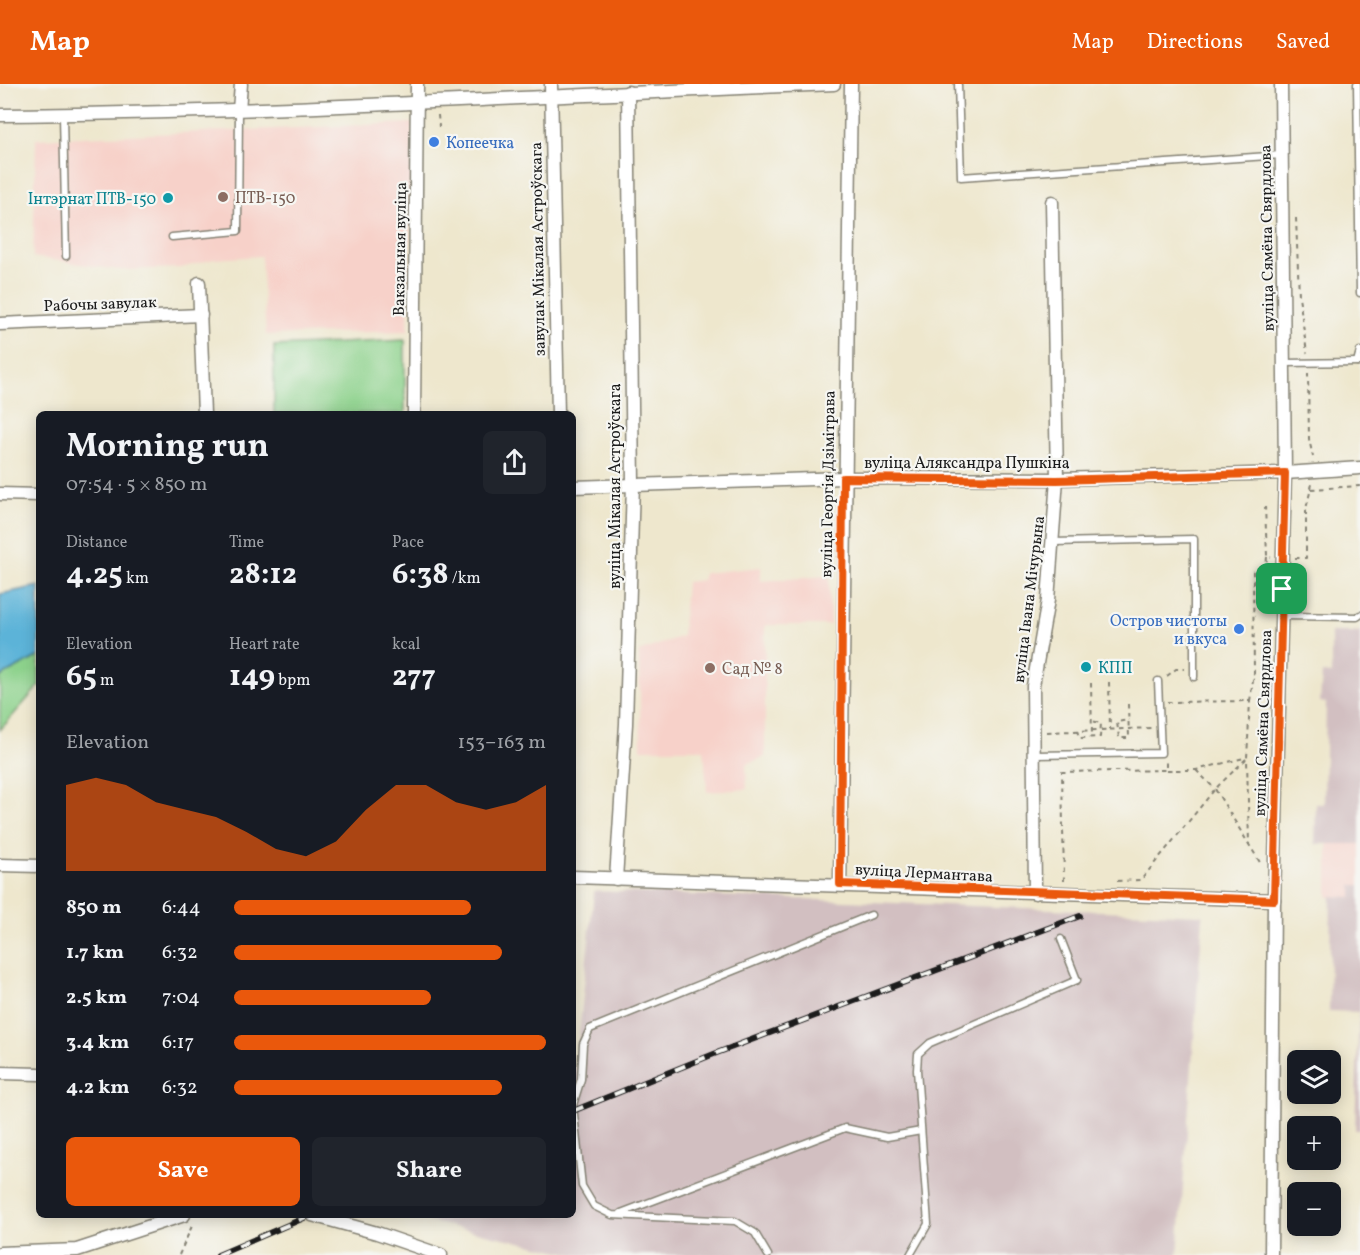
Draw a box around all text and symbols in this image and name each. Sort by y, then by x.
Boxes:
text: Map [30,23,90,62]
text: Map [1072,28,1114,57]
text: Directions [1147,28,1243,57]
text: Saved [1276,28,1330,57]
place label: Копеечка [446,133,514,155]
marker: Копеечка [427,135,441,149]
street label: завулак Мікалая Астроўскага [526,142,552,356]
street label: вуліца Сямёна Свярдлова [1255,144,1281,332]
street label: Вакзальная вуліца [389,182,413,316]
place label: ПТВ-150 [235,188,295,210]
place label: Інтэрнат ПТВ-150 [28,189,156,211]
marker: ПТВ-150 [216,190,230,204]
marker: Інтэрнат ПТВ-150 [161,191,175,205]
street label: Рабочы завулак [43,292,157,318]
street label: вуліца Мікалая Астроўскага [605,383,627,589]
street label: вуліца Георгія Дзімітрава [816,390,842,578]
text: Morning run [66,425,269,471]
button: share [483,431,546,494]
street label: вуліца Аляксандра Пушкіна [864,453,1070,475]
text: 07:54 · 5 × 850 m [66,471,207,499]
street label: вуліца Івана Мічурына [1009,514,1051,684]
text: Distance [66,532,127,554]
text: Time [229,532,264,554]
text: Pace [392,532,424,554]
text: 4.25 [66,554,123,596]
text: 28:12 [229,554,297,596]
text: 6:38 [392,554,449,596]
pin [1256,563,1307,614]
text: km [123,568,149,590]
text: /km [449,568,481,590]
icon: arrive [1265,572,1298,605]
place label: Остров чистоты и вкуса [1110,611,1227,651]
marker: Остров чистоты и вкуса [1232,622,1246,636]
street label: вуліца Сямёна Свярдлова [1250,629,1278,817]
text: Elevation [66,634,133,656]
text: Heart rate [229,634,300,656]
text: kcal [392,634,420,656]
text: 65 [66,656,97,698]
text: 149 [229,656,275,698]
text: 277 [392,656,436,698]
place label: КПП [1098,658,1133,680]
place label: Сад № 8 [722,659,783,681]
marker: КПП [1079,660,1093,674]
marker: Сад № 8 [703,661,717,675]
text: m [97,670,114,692]
text: bpm [275,670,310,692]
text: Elevation [66,729,149,757]
text: 153–163 m [457,729,546,757]
street label: вуліца Лермантава [854,859,994,889]
text: 850 m [66,894,122,922]
text: 6:44 [162,894,201,922]
text: 1.7 km [66,939,124,967]
text: 6:32 [162,939,198,967]
text: 2.5 km [66,984,127,1012]
text: 7:04 [162,984,200,1012]
text: 3.4 km [66,1029,129,1057]
text: 6:17 [162,1029,194,1057]
map controls [1287,1050,1341,1236]
button: layers [1287,1050,1341,1104]
text: 4.2 km [66,1074,130,1102]
text: 6:32 [162,1074,198,1102]
button: + [1287,1116,1341,1170]
button: Save [66,1137,300,1206]
button: Share [312,1137,546,1206]
button: − [1287,1182,1341,1236]

